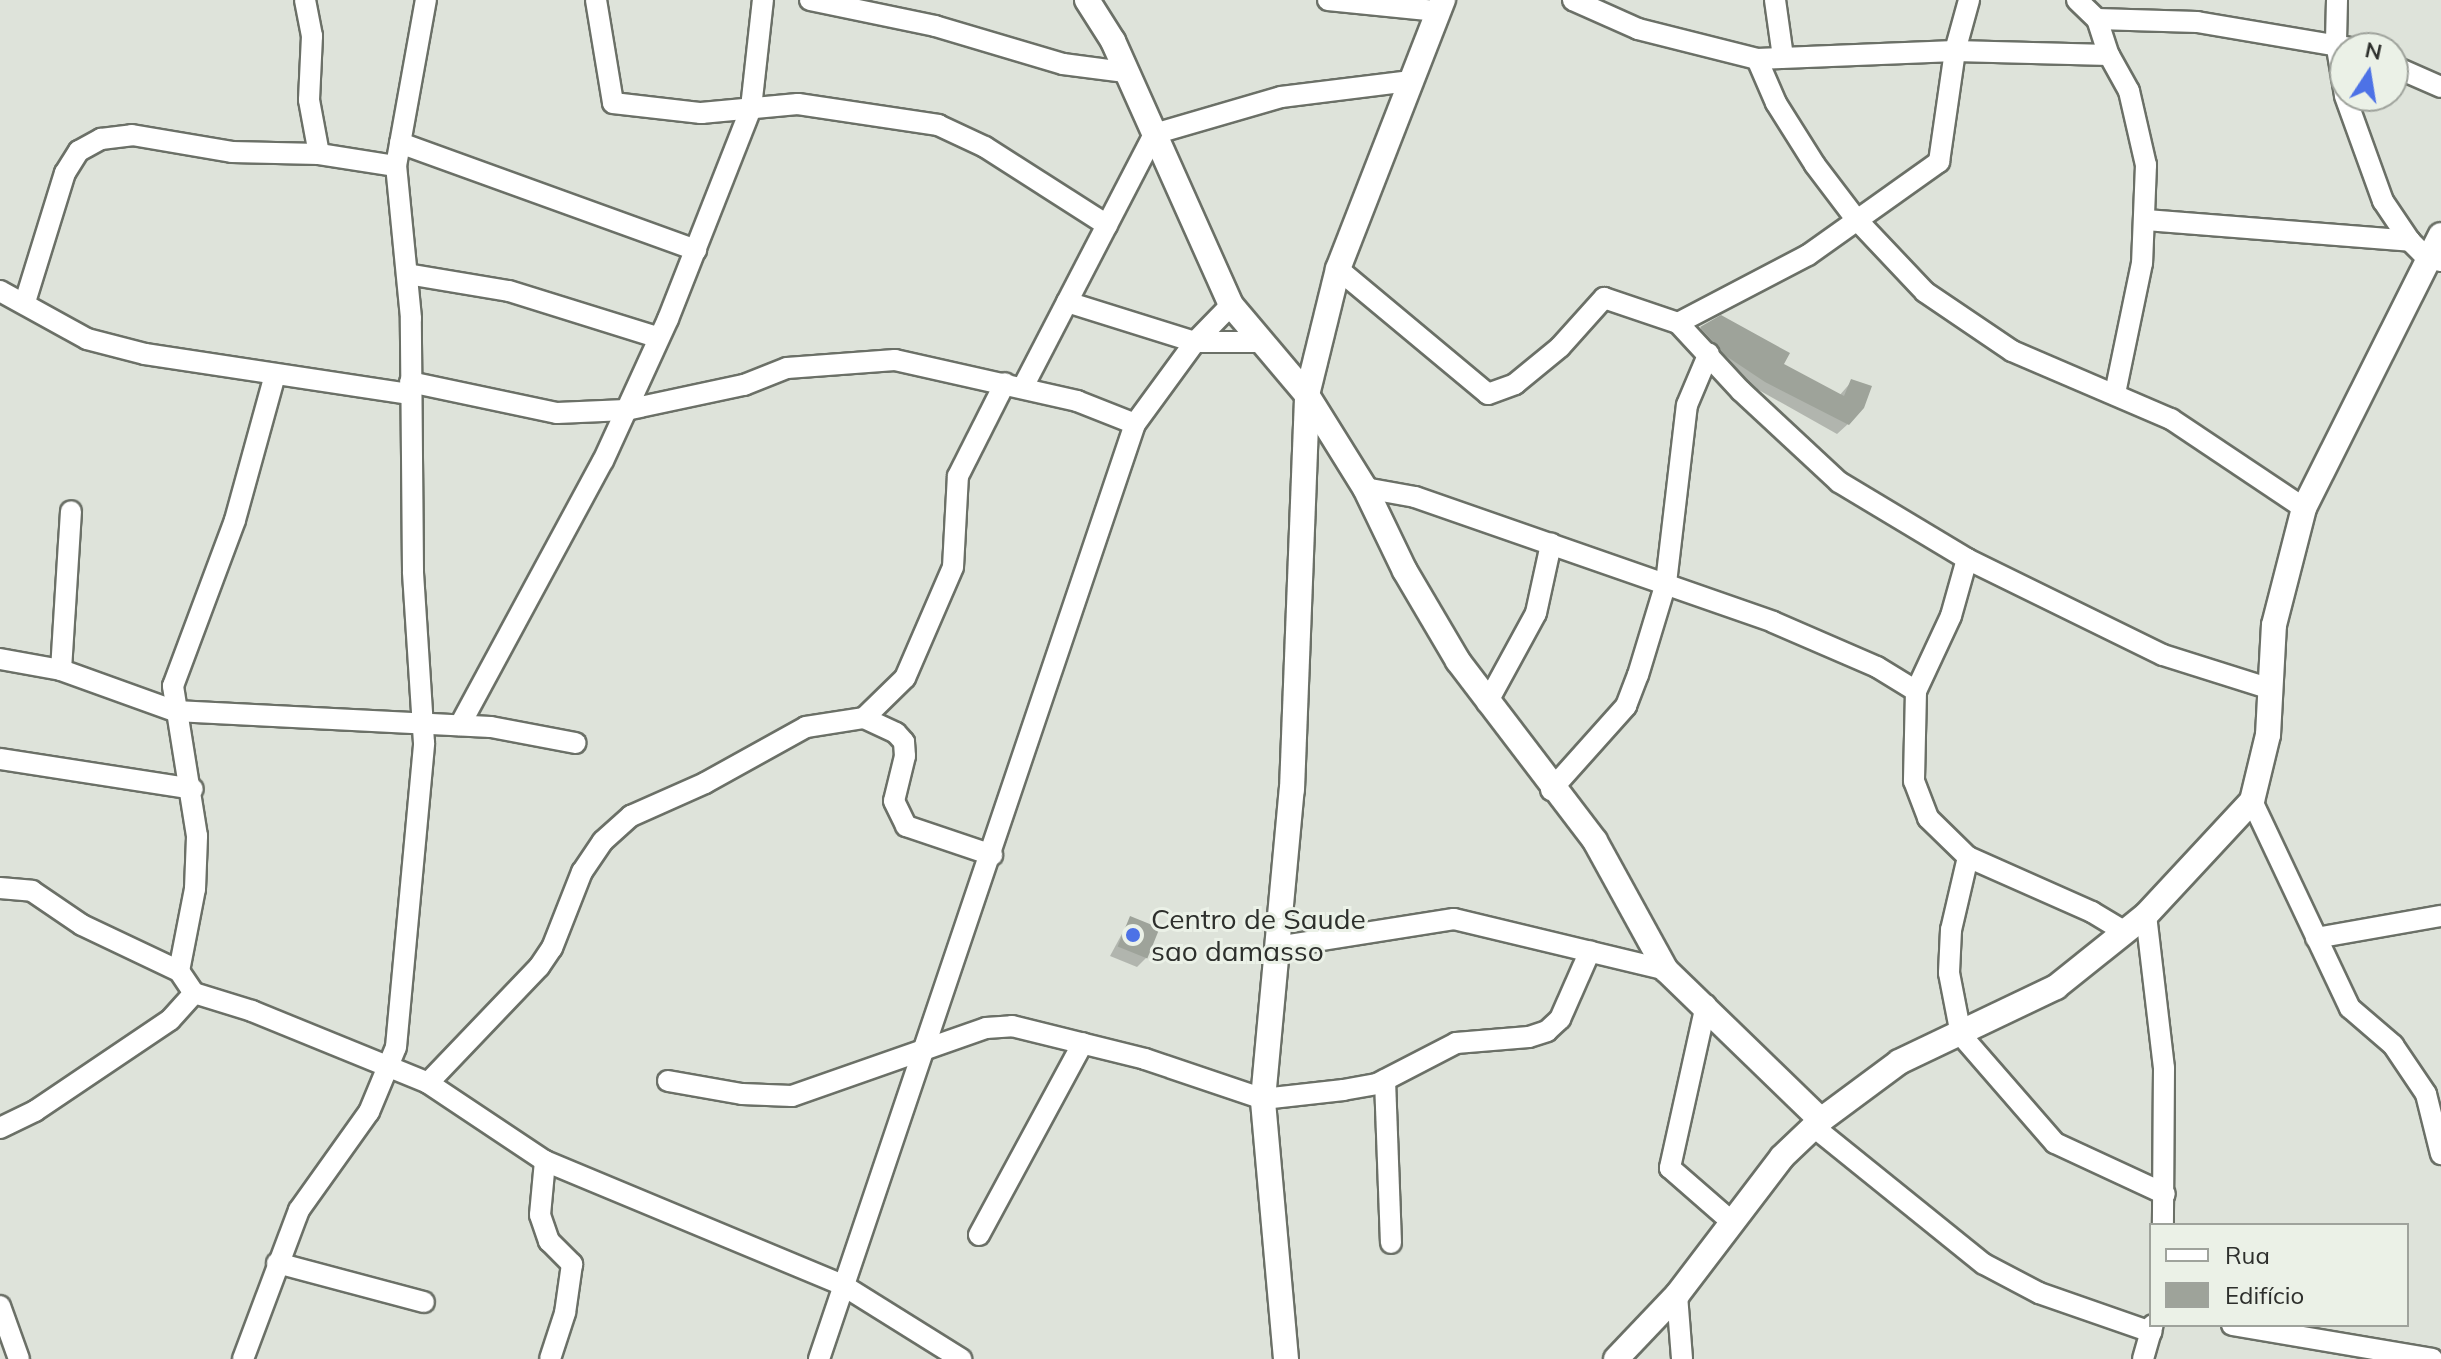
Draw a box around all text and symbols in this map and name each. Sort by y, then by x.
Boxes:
north arrow [2329,32,2409,112]
text: N [2363,35,2385,66]
place label: Centro de Saude sao damasso [1151,902,1366,968]
marker: Centro de Saude sao damasso [1122,924,1144,946]
legend [2149,1223,2409,1327]
text: Rua [2225,1240,2270,1270]
text: Edifício [2225,1280,2304,1310]

